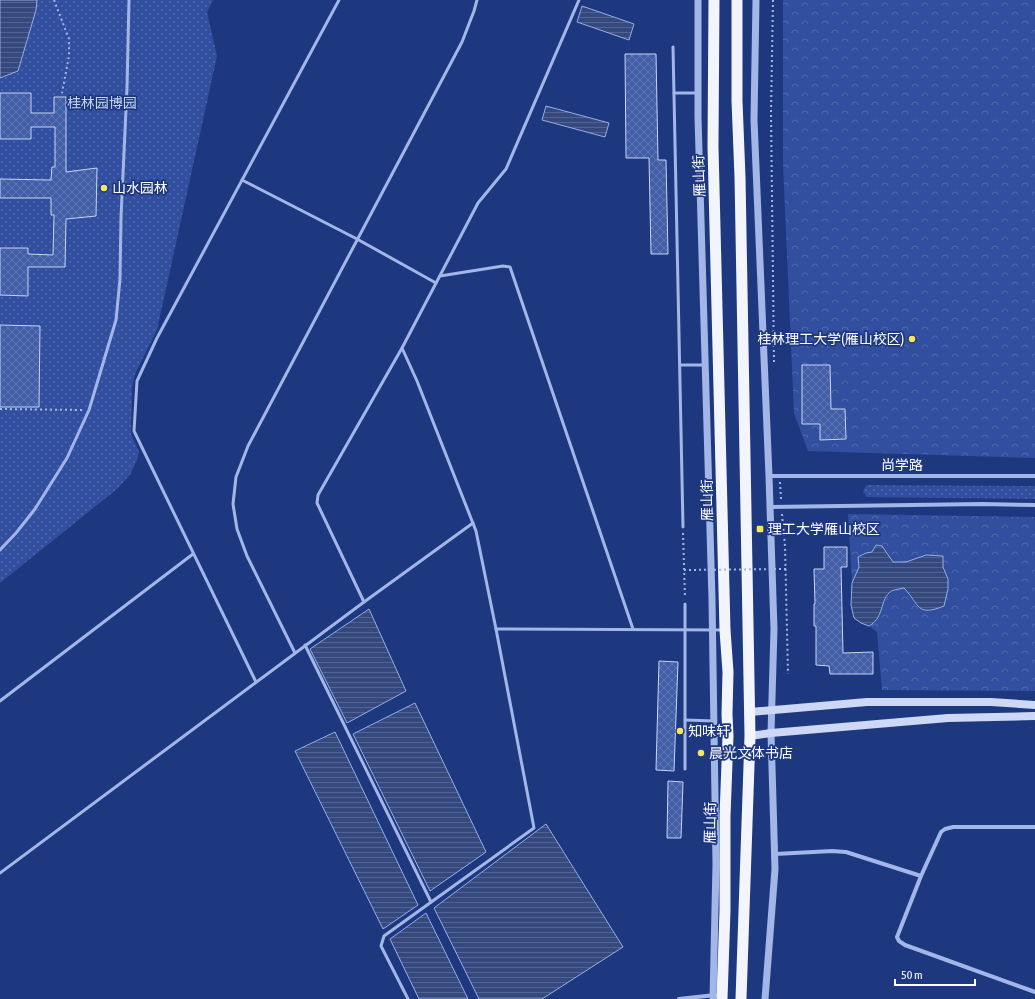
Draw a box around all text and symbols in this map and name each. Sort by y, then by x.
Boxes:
park label: 桂林园博园 [67,95,137,111]
street label: 雁山街 [690,155,708,197]
place label: 山水园林 [112,180,168,196]
marker: 山水园林 [99,183,109,193]
place label: 桂林理工大学(雁山校区) [757,331,904,347]
marker: 桂林理工大学(雁山校区) [907,334,917,344]
street label: 尚学路 [881,457,923,473]
street label: 雁山街 [699,479,715,521]
place label: 理工大学雁山校区 [768,521,880,537]
marker: 理工大学雁山校区 [755,524,765,534]
place label: 知味轩 [688,723,730,739]
marker: 知味轩 [675,726,685,736]
place label: 晨光文体书店 [709,745,793,761]
marker: 晨光文体书店 [696,748,706,758]
street label: 雁山街 [702,802,718,844]
scale bar [895,961,975,987]
text: 50 m [901,968,923,982]

